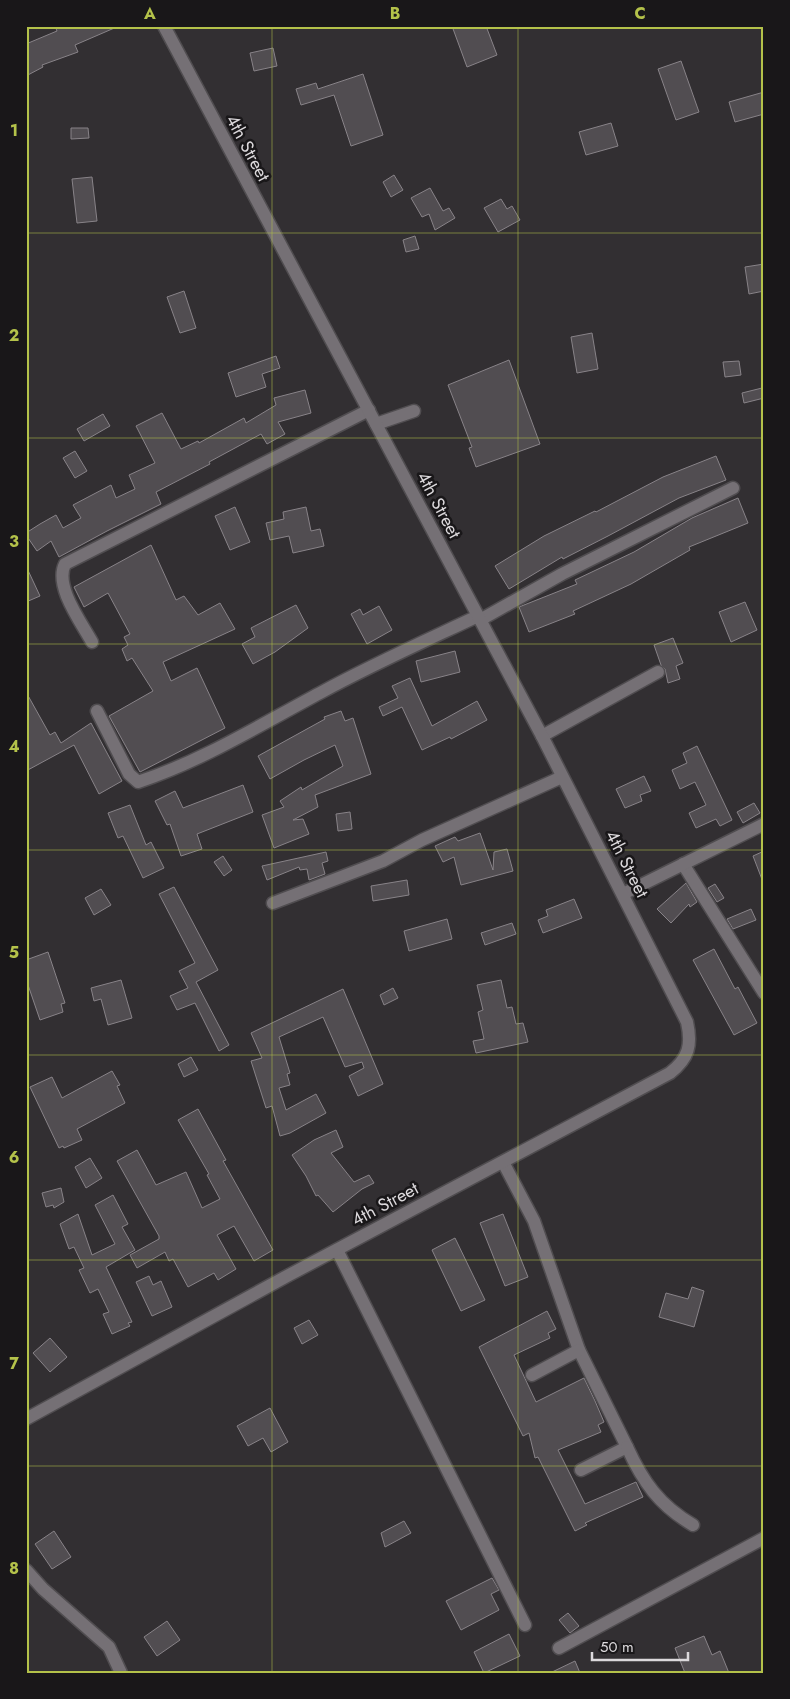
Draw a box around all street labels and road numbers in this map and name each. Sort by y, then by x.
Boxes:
street label: 4th Street [219,110,277,187]
street label: 4th Street [410,467,468,544]
street label: 4th Street [599,826,655,903]
street label: 4th Street [347,1175,424,1233]

